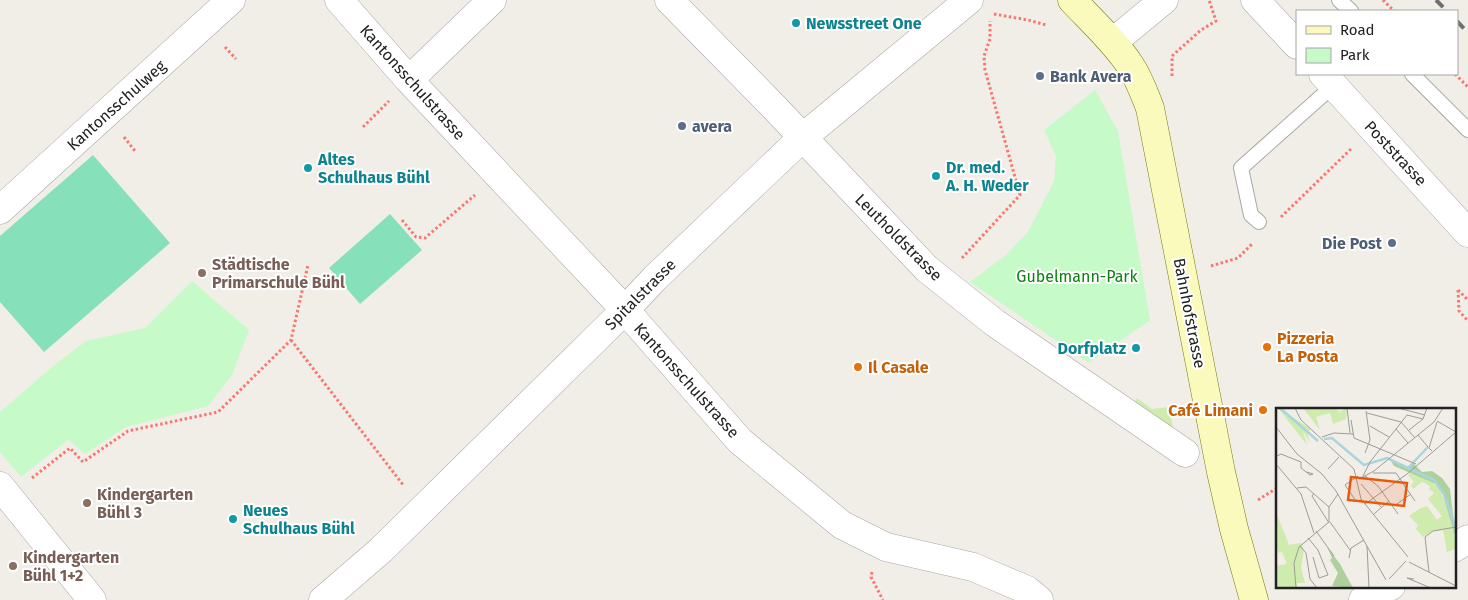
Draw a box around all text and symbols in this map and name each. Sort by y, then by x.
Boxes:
legend [1296,10,1458,75]
place label: Newsstreet One [806,14,922,33]
marker: Newsstreet One [790,17,802,29]
street label: Kantonsschulstrasse [356,21,469,144]
text: Road [1340,21,1375,39]
text: Park [1340,46,1370,64]
street label: Kantonsschulweg [63,56,170,155]
place label: Bank Avera [1050,67,1132,86]
marker: Bank Avera [1034,70,1046,82]
place label: avera [692,117,732,136]
street label: Poststrasse [1361,117,1431,190]
marker: avera [676,120,688,132]
place label: Altes Schulhaus Bühl [317,150,430,187]
place label: Dr. med. A. H. Weder [945,158,1029,195]
marker: Altes Schulhaus Bühl [302,162,314,174]
marker: Dr. med. A. H. Weder [930,170,942,182]
street label: Leutholdstrasse [851,190,946,285]
place label: Die Post [1322,234,1383,253]
marker: Die Post [1386,237,1398,249]
place label: Städtische Primarschule Bühl [212,255,345,292]
street label: Spitalstrasse [601,255,680,334]
street label: Bahnhofstrasse [1169,256,1210,370]
marker: Städtische Primarschule Bühl [196,267,208,279]
park label: Gubelmann-Park [1016,267,1139,286]
street label: Kantonsschulstrasse [630,319,743,442]
place label: Pizzeria La Posta [1277,329,1339,366]
place label: Dorfplatz [1058,339,1127,358]
marker: Pizzeria La Posta [1261,341,1273,353]
marker: Dorfplatz [1130,342,1142,354]
place label: Il Casale [868,358,929,377]
marker: Il Casale [852,361,864,373]
place label: Café Limani [1168,401,1253,420]
marker: Café Limani [1257,404,1269,416]
inset map [1276,408,1456,588]
place label: Kindergarten Bühl 3 [97,485,193,522]
marker: Kindergarten Bühl 3 [81,497,93,509]
place label: Neues Schulhaus Bühl [243,501,355,538]
marker: Neues Schulhaus Bühl [227,513,239,525]
place label: Kindergarten Bühl 1+2 [23,548,119,585]
marker: Kindergarten Bühl 1+2 [7,560,19,572]

